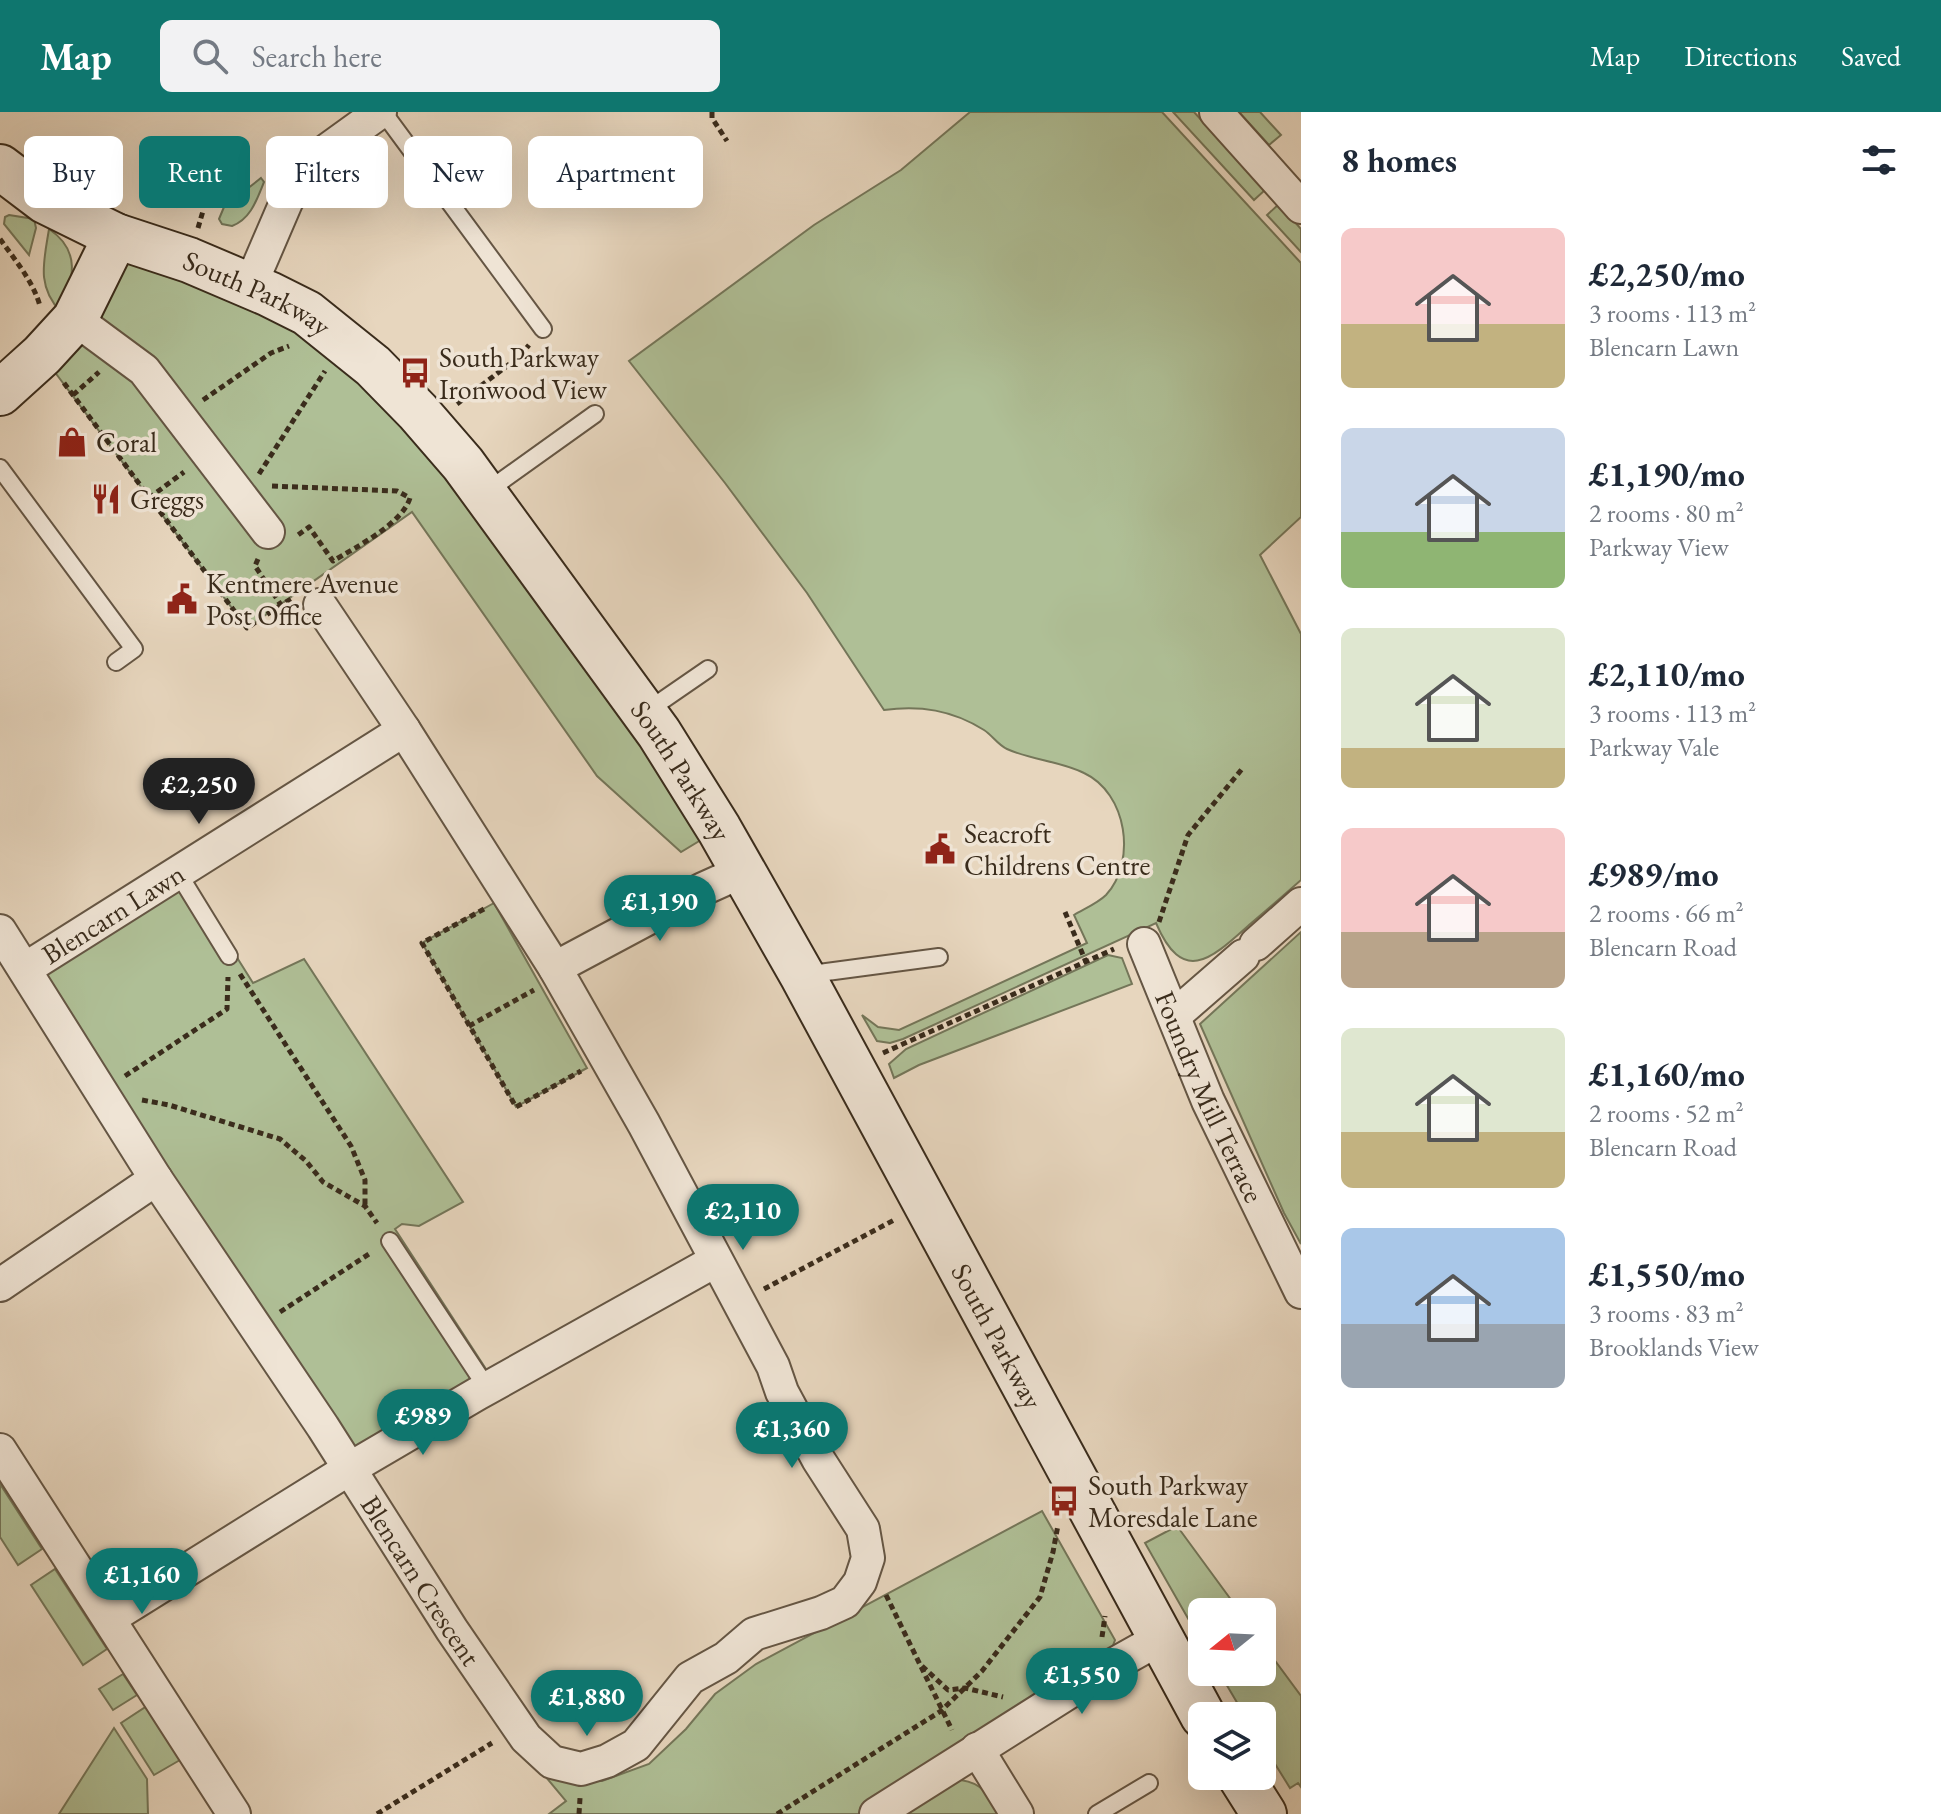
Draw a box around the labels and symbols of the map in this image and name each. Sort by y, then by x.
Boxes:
street label: South Parkway [178,242,339,344]
place label: South Parkway Ironwood View [439,339,608,407]
bus stop icon: South Parkway Ironwood View [398,356,432,390]
place label: Coral [96,424,157,460]
shop icon: Coral [55,425,89,459]
place label: Greggs [130,481,204,517]
restaurant icon: Greggs [89,482,123,516]
place label: Kentmere Avenue Post Office [206,565,399,633]
public building icon: Kentmere Avenue Post Office [165,582,199,616]
street label: South Parkway [623,693,740,848]
pin: £2,250 [134,758,264,826]
place label: Seacroft Childrens Centre [964,815,1150,883]
public building icon: Seacroft Childrens Centre [923,832,957,866]
street label: Blencarn Lawn [35,855,191,972]
pin: £1,190 [595,875,725,943]
street label: Foundry Mill Terrace [1147,985,1273,1208]
pin: £2,110 [678,1184,808,1252]
street label: South Parkway [943,1257,1052,1416]
pin: £989 [376,1389,470,1457]
pin: £1,360 [727,1402,857,1470]
place label: South Parkway Moresdale Lane [1088,1467,1258,1535]
bus stop icon: South Parkway Moresdale Lane [1047,1484,1081,1518]
street label: Blencarn Crescent [353,1489,489,1673]
pin: £1,160 [77,1548,207,1616]
north arrow [1188,1598,1276,1686]
pin: £1,550 [1017,1648,1147,1716]
pin: £1,880 [522,1670,652,1738]

